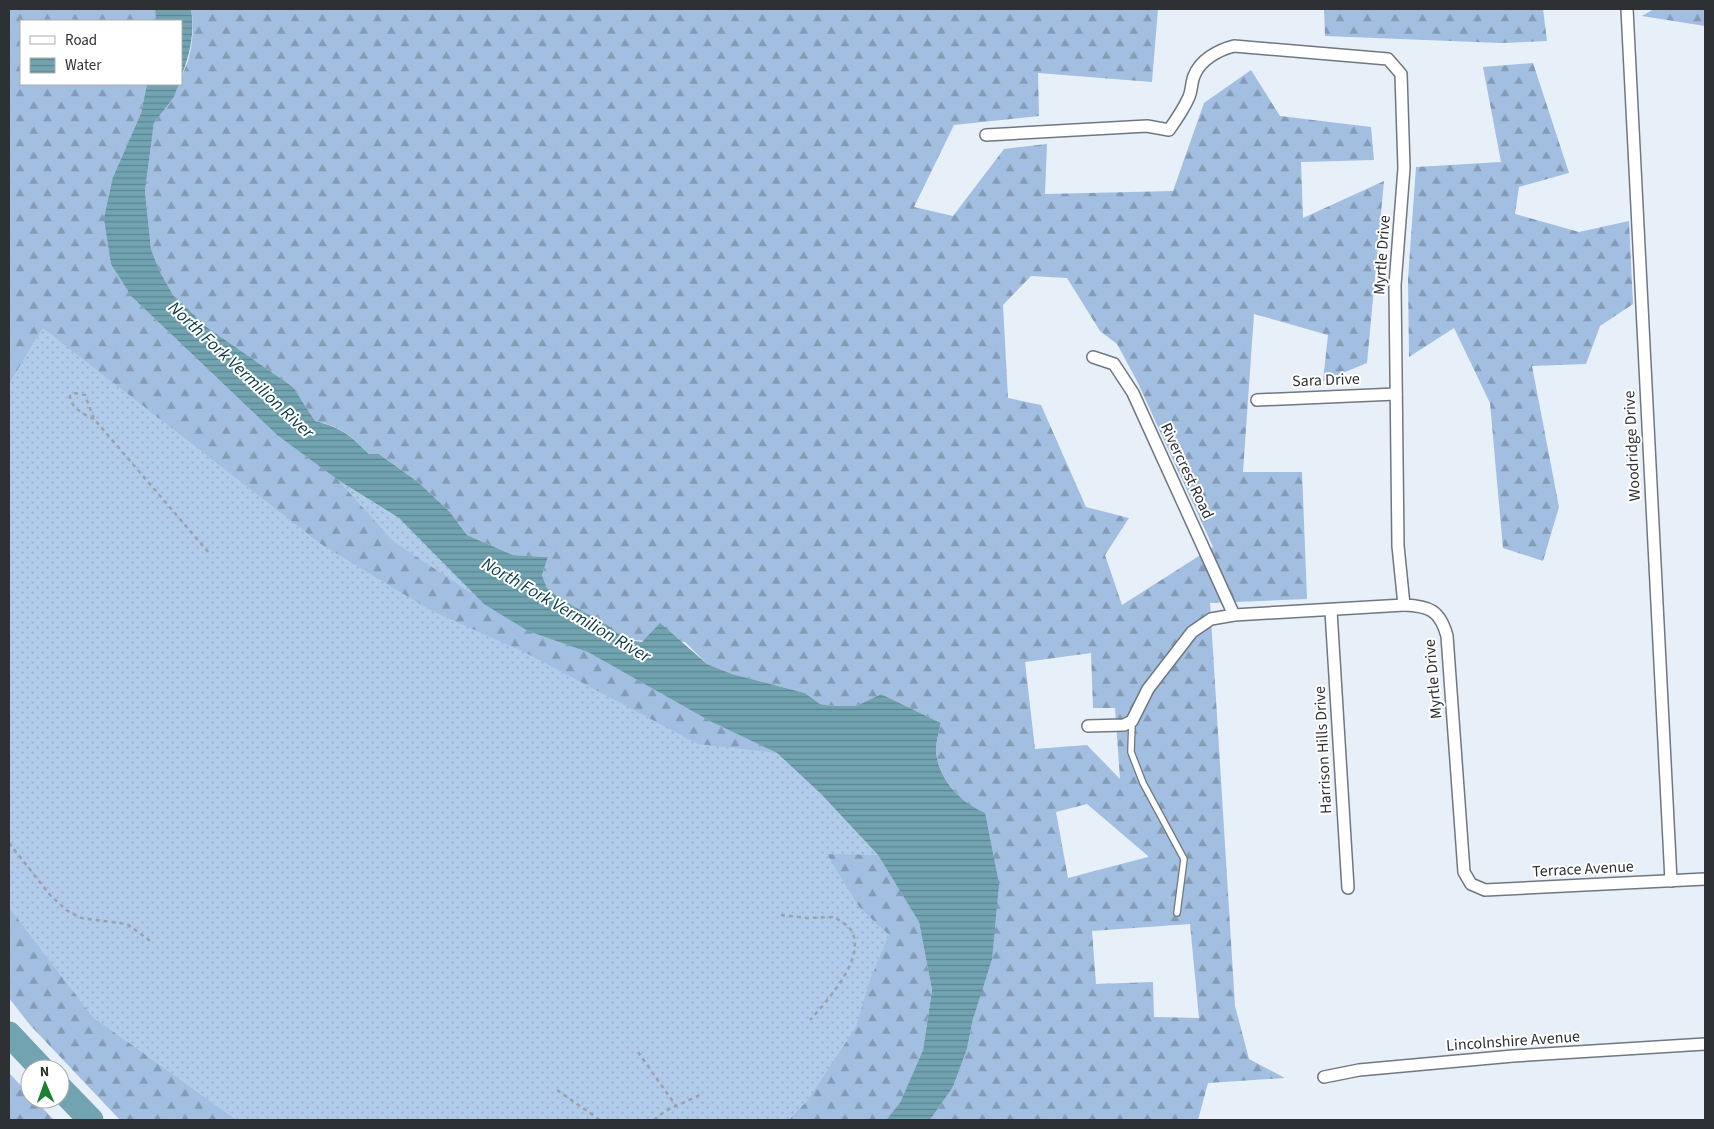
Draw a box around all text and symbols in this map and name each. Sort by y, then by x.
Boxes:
legend [20,20,182,85]
text: Road [65,30,97,51]
text: Water [65,55,102,76]
street label: Myrtle Drive [1368,214,1396,296]
water label: North Fork Vermilion River [163,296,320,445]
street label: Sara Drive [1292,368,1360,392]
street label: Woodridge Drive [1618,390,1646,502]
street label: Rivercrest Road [1155,419,1219,523]
water label: North Fork Vermilion River [477,551,656,669]
street label: Myrtle Drive [1419,638,1447,720]
street label: Harrison Hills Drive [1309,685,1337,814]
street label: Terrace Avenue [1532,855,1634,883]
street label: Lincolnshire Avenue [1445,1025,1581,1057]
north arrow [20,1059,70,1109]
text: N [40,1062,50,1082]

